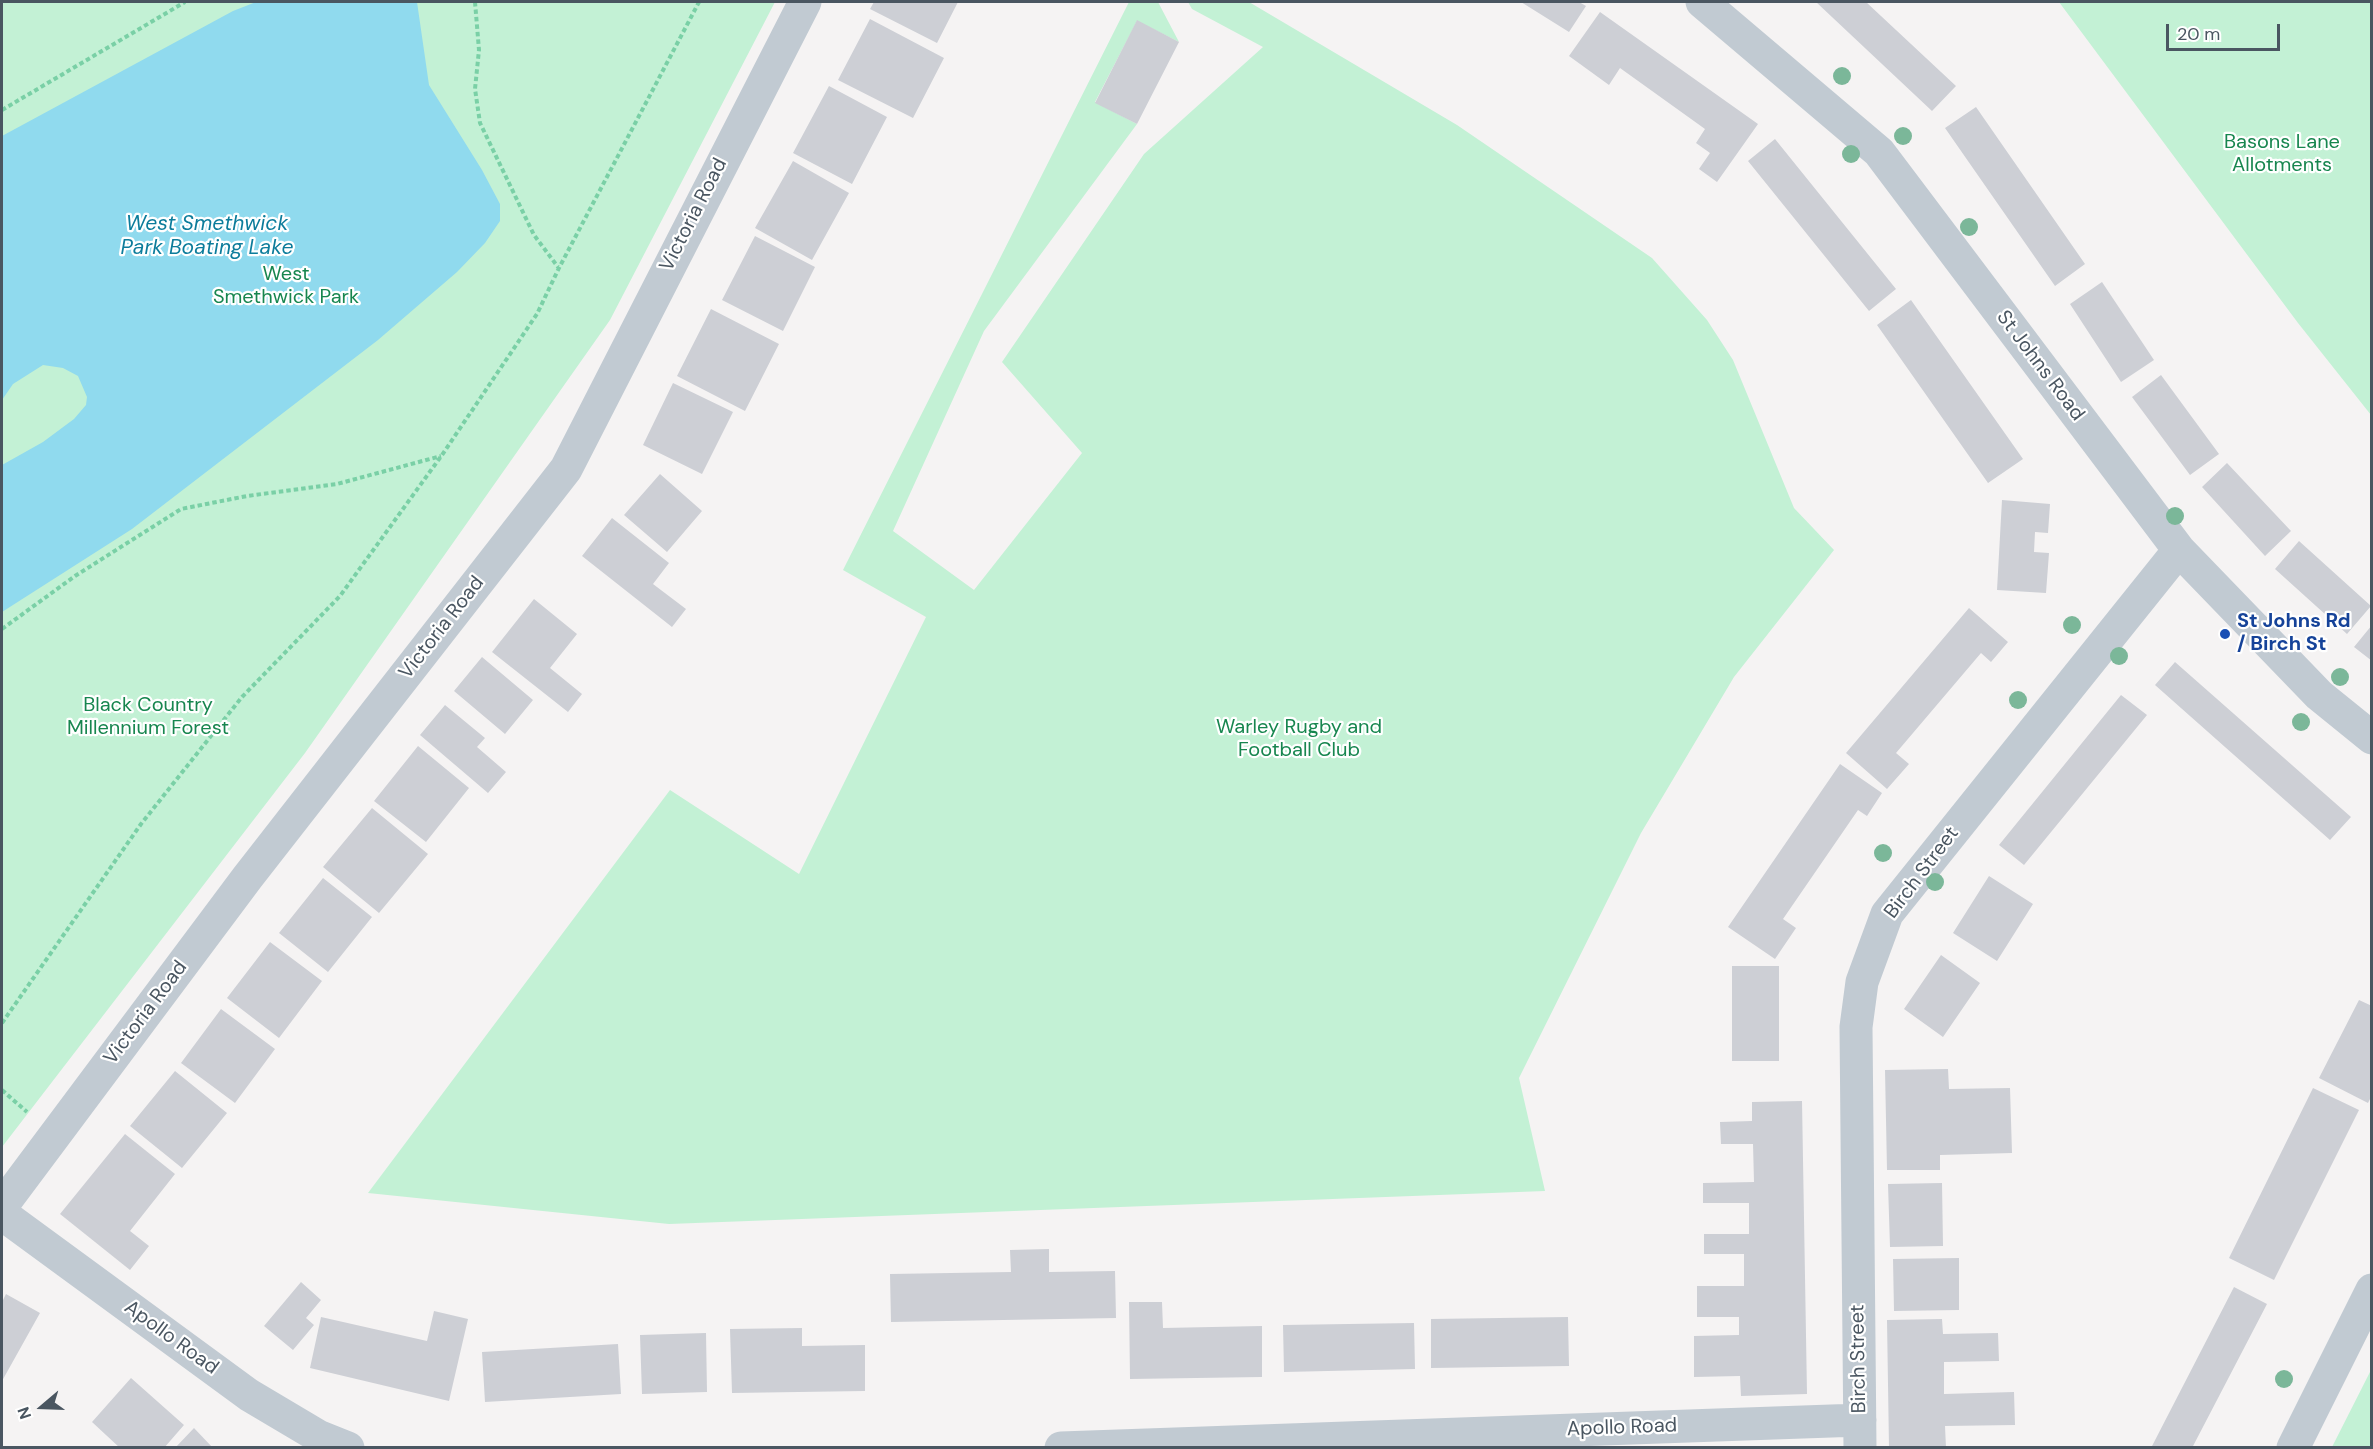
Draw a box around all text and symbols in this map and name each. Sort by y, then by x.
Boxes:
scale bar [2169,12,2283,50]
text: 20 m [2177,22,2220,46]
park label: Basons Lane Allotments [2224,131,2340,178]
street label: Victoria Road [655,154,733,276]
water label: West Smethwick Park Boating Lake [121,211,293,261]
park label: West Smethwick Park [213,263,359,310]
street label: St Johns Road [1991,306,2089,426]
street label: Victoria Road [394,572,490,684]
place label: St Johns Rd / Birch St [2237,610,2351,657]
marker: St Johns Rd / Birch St [2218,627,2232,641]
park label: Black Country Millennium Forest [67,694,229,741]
park label: Warley Rugby and Football Club [1216,716,1382,763]
street label: Birch Street [1880,822,1964,924]
street label: Victoria Road [99,956,193,1070]
street label: Apollo Road [119,1296,223,1380]
street label: Birch Street [1846,1304,1872,1414]
north arrow [12,1377,72,1437]
text: N [13,1404,36,1422]
street label: Apollo Road [1566,1414,1678,1442]

